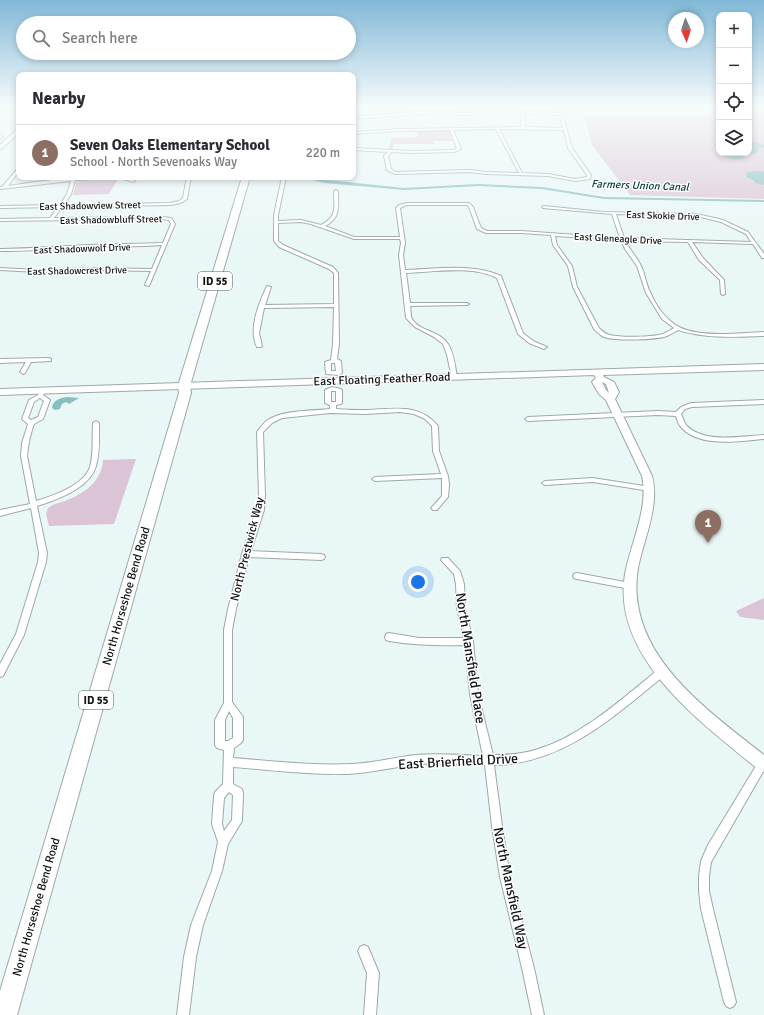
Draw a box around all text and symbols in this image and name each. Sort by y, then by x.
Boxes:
north arrow [668,12,704,48]
map controls [716,12,752,156]
button: + [716,12,752,48]
search box [16,16,356,60]
icon: search [30,27,52,49]
text: Search here [62,29,138,47]
button: − [716,48,752,84]
button: locate [716,84,752,120]
text: Nearby [32,88,85,109]
button: layers [716,120,752,156]
text: Seven Oaks Elementary School [70,136,270,154]
text: 1 [41,145,49,161]
text: 220 m [306,145,340,161]
text: School · North Sevenoaks Way [70,154,237,170]
water label: Farmers Union Canal [591,177,690,194]
street label: East Shadowview Street [39,199,142,213]
street label: East Skokie Drive [626,209,700,223]
street label: East Shadowbluff Street [60,213,163,227]
street label: East Gleneagle Drive [574,231,662,247]
street label: East Shadowwolf Drive [33,241,131,257]
street label: East Shadowcrest Drive [27,264,127,278]
road number: ID 55 [198,272,232,290]
street label: East Floating Feather Road [313,370,451,389]
street label: North Prestwick Way [227,495,268,603]
pin: 1 [695,510,721,543]
street label: North Horseshoe Bend Road [99,525,153,667]
your location [408,572,428,592]
street label: North Mansfield Place [452,591,489,725]
road number: ID 55 [79,691,113,709]
street label: East Brierfield Drive [398,750,518,773]
street label: North Mansfield Way [489,825,532,951]
street label: North Horseshoe Bend Road [9,836,63,978]

